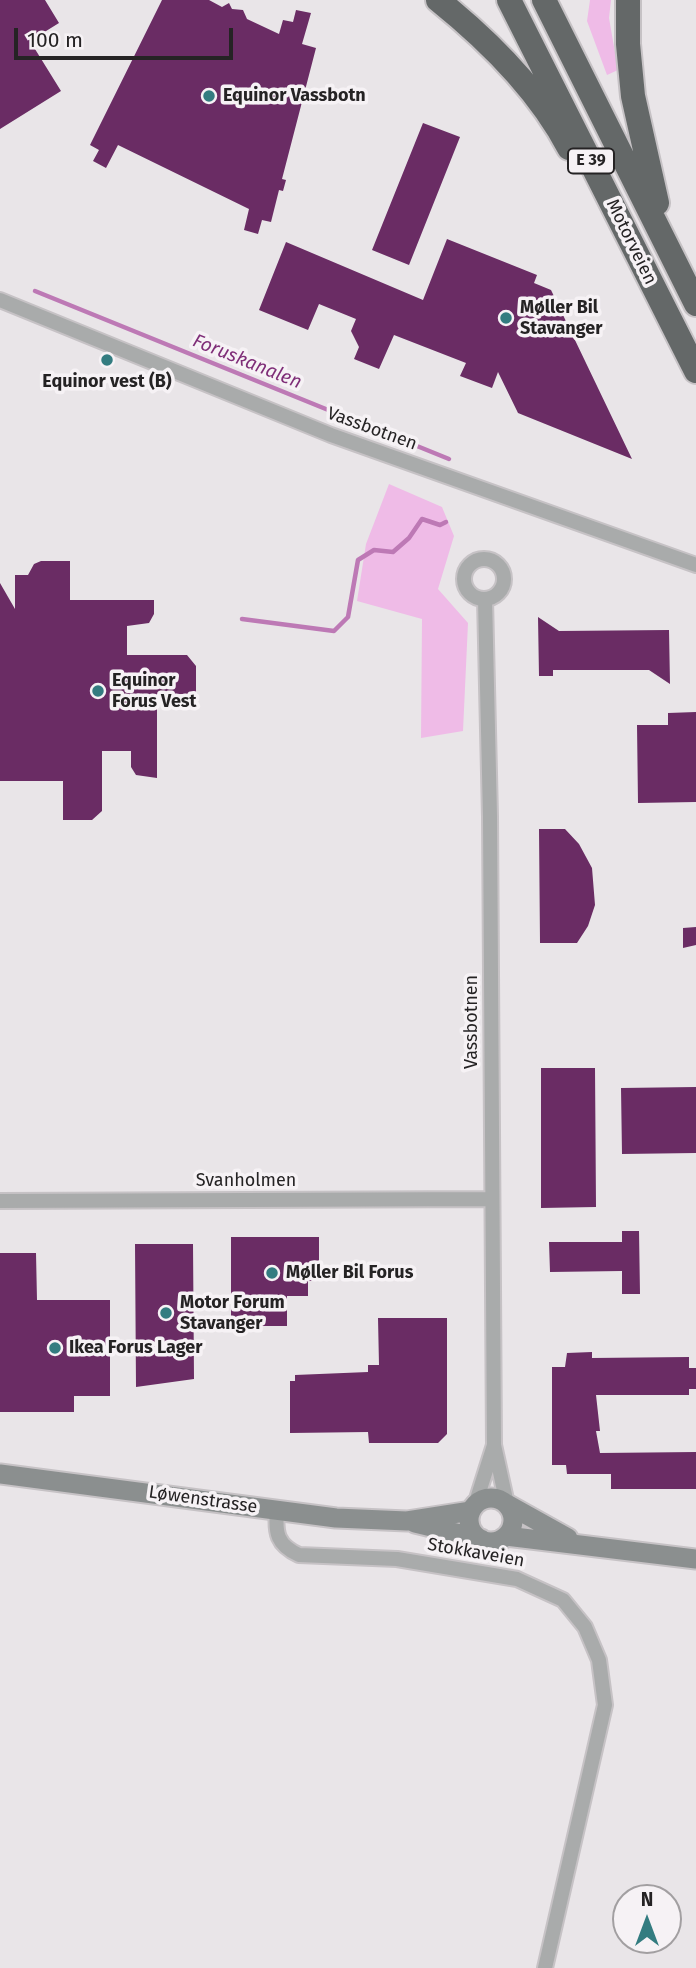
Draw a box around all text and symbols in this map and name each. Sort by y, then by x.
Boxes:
scale bar [18,14,236,58]
text: 100 m [27,27,83,53]
place label: Equinor Vassbotn [223,85,366,107]
marker: Equinor Vassbotn [201,88,217,104]
road number: E 39 [568,148,614,174]
street label: Motorveien [601,196,661,288]
place label: Møller Bil Stavanger [520,297,602,340]
marker: Møller Bil Stavanger [498,310,514,326]
water label: Foruskanalen [189,330,305,394]
marker: Equinor vest (B) [99,352,115,368]
place label: Equinor vest (B) [42,371,172,393]
street label: Vassbotnen [324,403,420,455]
place label: Equinor Forus Vest [112,670,197,712]
marker: Equinor Forus Vest [90,683,106,699]
street label: Vassbotnen [461,975,483,1069]
street label: Svanholmen [196,1170,296,1192]
place label: Møller Bil Forus [286,1262,413,1284]
marker: Møller Bil Forus [264,1265,280,1281]
place label: Motor Forum Stavanger [180,1292,285,1334]
marker: Motor Forum Stavanger [158,1305,174,1321]
place label: Ikea Forus Lager [69,1337,202,1359]
marker: Ikea Forus Lager [47,1340,63,1356]
street label: Løwenstrasse [147,1482,259,1518]
street label: Stokkaveien [426,1534,526,1572]
north arrow [612,1884,682,1954]
text: N [641,1888,653,1911]

